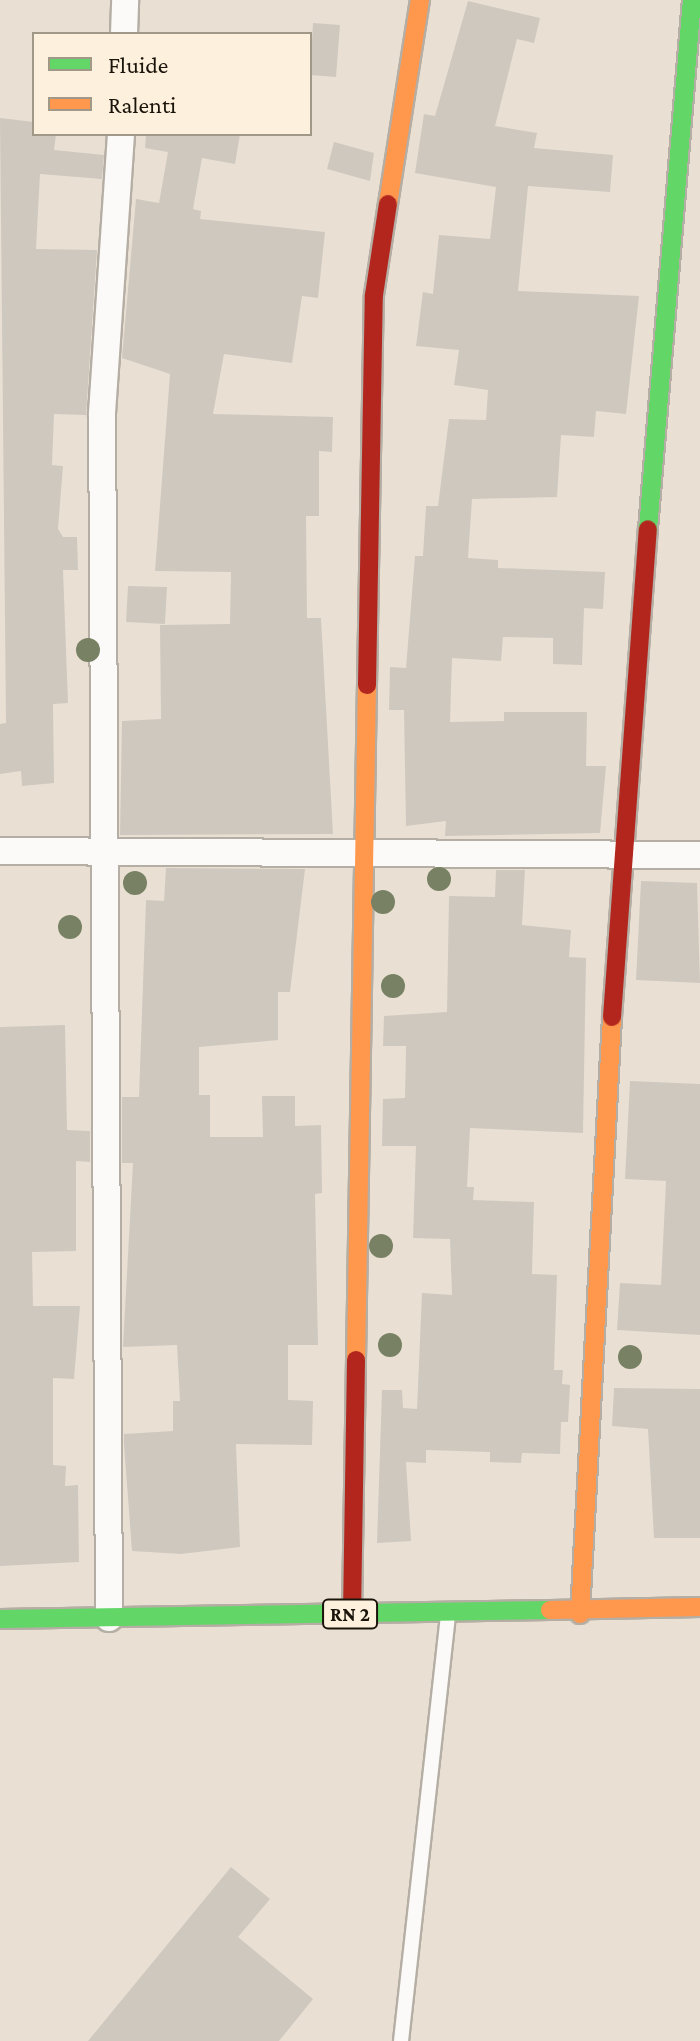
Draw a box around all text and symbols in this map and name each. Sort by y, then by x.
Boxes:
legend [32,32,312,136]
text: Fluide [108,51,168,78]
text: Ralenti [108,91,176,118]
road number: RN 2 [322,1598,378,1630]

